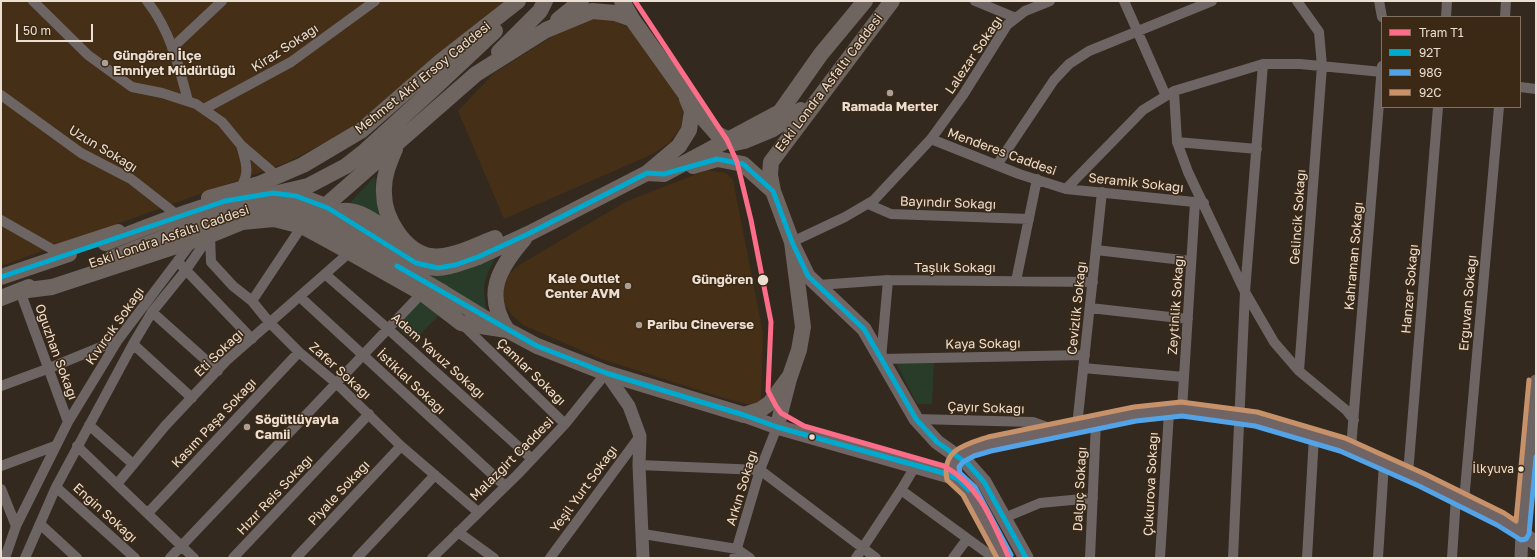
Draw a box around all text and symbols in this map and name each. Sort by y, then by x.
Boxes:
street label: Eski Londra Asfaltı Caddesi [772,11,886,155]
street label: Lalezar Sokağı [942,13,1006,97]
scale bar [18,16,95,42]
legend [1381,16,1521,108]
street label: Mehmet Akif Ersoy Caddesi [352,19,494,137]
street label: Kiraz Sokağı [249,21,321,75]
text: 50 m [23,23,51,38]
text: Tram T1 [1419,25,1464,40]
text: 92T [1419,45,1441,60]
place label: Güngören İlçe Emniyet Müdürlüğü [113,48,235,79]
marker: Güngören İlçe Emniyet Müdürlüğü [100,58,110,68]
text: 98G [1419,65,1442,80]
text: 92C [1419,85,1441,100]
marker: Ramada Merter [885,88,895,98]
place label: Ramada Merter [842,99,938,115]
street label: Uzun Sokağı [66,122,140,176]
street label: Menderes Caddesi [945,125,1059,179]
street label: Gelincik Sokağı [1287,169,1309,265]
street label: Seramik Sokağı [1088,170,1184,196]
street label: Bayındır Sokağı [900,194,996,212]
street label: Kahraman Sokağı [1341,201,1367,311]
street label: Eski Londra Asfaltı Caddesi [87,202,251,272]
street label: Hanzer Sokağı [1398,244,1422,334]
street label: Erguvan Sokağı [1456,254,1480,352]
street label: Zeytinlik Sokağı [1165,255,1187,355]
street label: Taşlık Sokağı [914,260,996,276]
street label: Cevizlik Sokağı [1064,260,1090,356]
place label: Kale Outlet Center AVM [545,271,620,302]
place label: Güngören [692,272,753,288]
marker: Güngören [756,273,770,287]
marker: Kale Outlet Center AVM [623,281,633,291]
street label: Kıvırcık Sokağı [82,284,148,368]
street label: Oğuzhan Sokağı [31,302,81,402]
street label: Adem Yavuz Sokağı [388,310,488,402]
place label: Paribu Cineverse [647,317,754,333]
marker: Paribu Cineverse [634,320,644,330]
street label: Eti Sokağı [191,326,247,380]
street label: Çamlar Sokağı [493,335,569,409]
street label: Kaya Sokağı [945,336,1021,352]
street label: Zafer Sokağı [306,339,374,403]
street label: İstiklal Sokağı [373,346,449,418]
street label: Kasım Paşa Sokağı [169,375,259,471]
street label: Çayır Sokağı [947,399,1025,417]
place label: Söğütlüyayla Camii [255,412,339,443]
street label: Malazgirt Caddesi [467,414,557,504]
marker: Söğütlüyayla Camii [242,422,252,432]
unlabelled marker [807,432,817,442]
street label: Çukurova Sokağı [1140,432,1162,536]
street label: Yeşil Yurt Sokağı [547,442,621,536]
street label: Dalgıç Sokağı [1070,446,1090,532]
street label: Arkın Sokağı [723,448,761,528]
street label: Hızır Reis Sokağı [234,452,316,538]
street label: Piyale Sokağı [305,457,373,529]
place label: İlkyuva [1472,462,1514,476]
marker: İlkyuva [1516,464,1526,474]
street label: Engin Sokağı [70,480,140,546]

